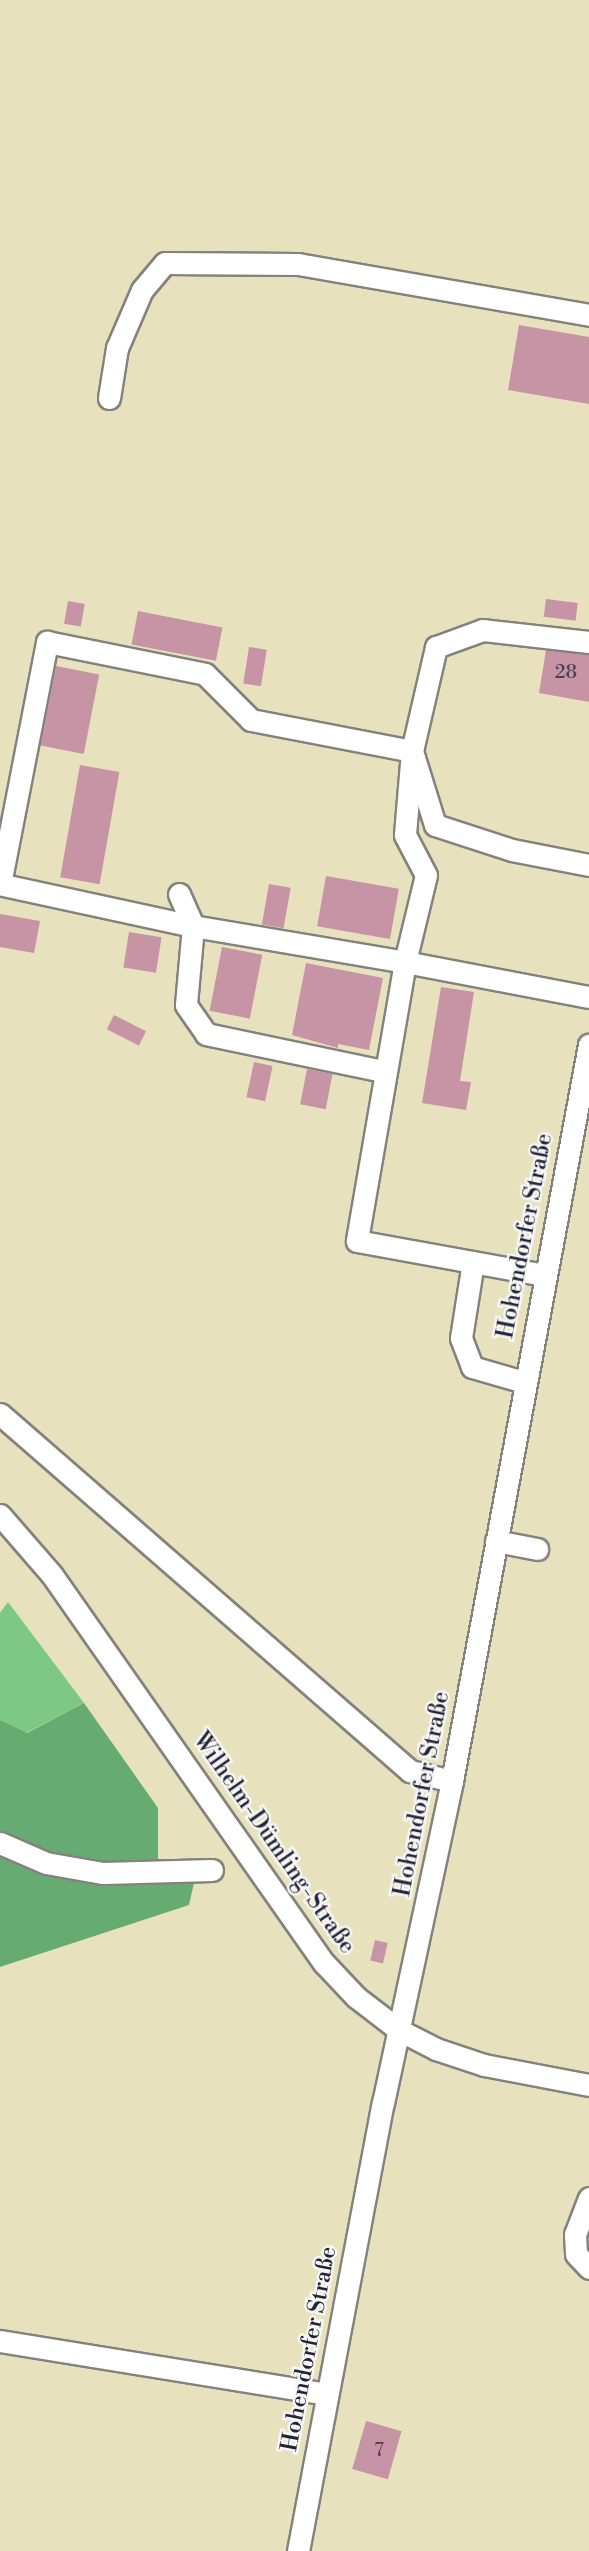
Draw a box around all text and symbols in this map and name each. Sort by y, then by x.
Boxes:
house number: 28 [555,662,577,684]
street label: Hohendorfer Straße [492,1131,558,1341]
street label: Hohendorfer Straße [389,1689,455,1899]
street label: Wilhelm-Dümling-Straße [187,1727,361,1959]
street label: Hohendorfer Straße [276,2244,342,2454]
house number: 7 [374,2440,384,2462]

